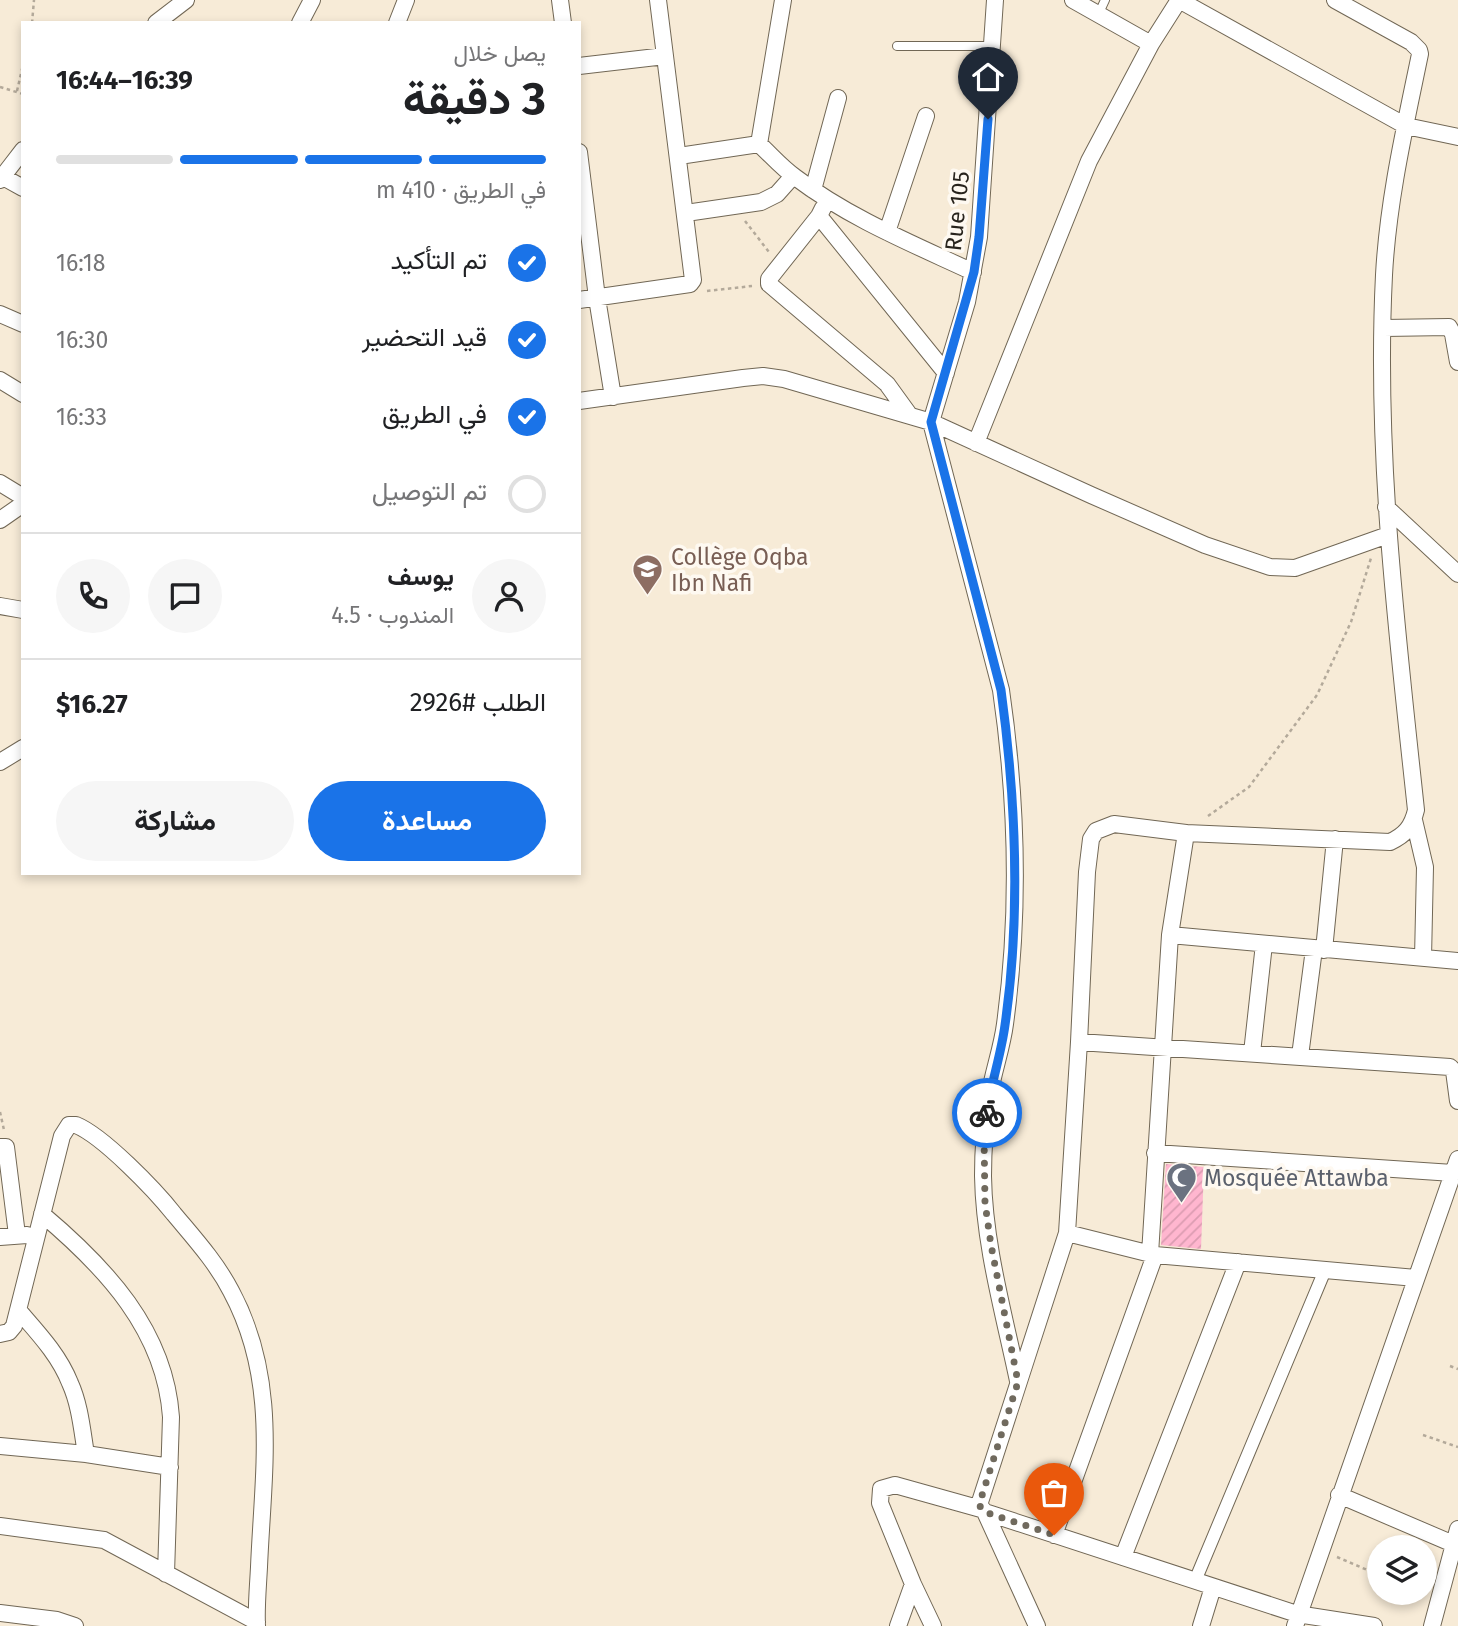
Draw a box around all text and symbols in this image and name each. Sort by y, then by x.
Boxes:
text: يصل خلال [454,39,546,67]
pin [958,47,1018,119]
icon: home [969,58,1007,96]
text: 16:39–16:44 [56,65,193,96]
text: 3 دقيقة [403,71,546,126]
street label: Rue 105 [939,170,975,252]
text: في الطريق · 410 m [376,176,546,204]
icon: check [508,244,546,282]
text: تم التأكيد [391,245,487,276]
text: 16:18 [56,249,105,277]
icon: check [508,321,546,359]
text: قيد التحضير [362,322,487,353]
text: 16:30 [56,326,108,354]
icon: check [508,398,546,436]
text: في الطريق [382,399,487,430]
text: 16:33 [56,403,107,431]
text: تم التوصيل [372,476,487,507]
place label: Collège Oqba Ibn Nafi [671,543,809,597]
school or university icon: Collège Oqba Ibn Nafi [631,553,665,597]
button: phone [56,559,130,633]
button: chat [148,559,222,633]
button: person [472,559,546,633]
text: يوسف [387,561,454,592]
text: المندوب · 4.5 [331,601,454,629]
text: الطلب #2926 [410,687,546,718]
text: $16.27 [56,689,128,720]
button: مشاركة [56,781,294,861]
button: مساعدة [308,781,546,861]
courier [952,1078,1022,1148]
icon: bike [968,1094,1006,1132]
mosque icon: Mosquée Attawba [1164,1161,1198,1205]
place label: Mosquée Attawba [1204,1164,1389,1192]
pin [1024,1463,1084,1535]
icon: bag [1035,1474,1073,1512]
map controls [1367,1535,1437,1605]
button: layers [1367,1535,1437,1605]

